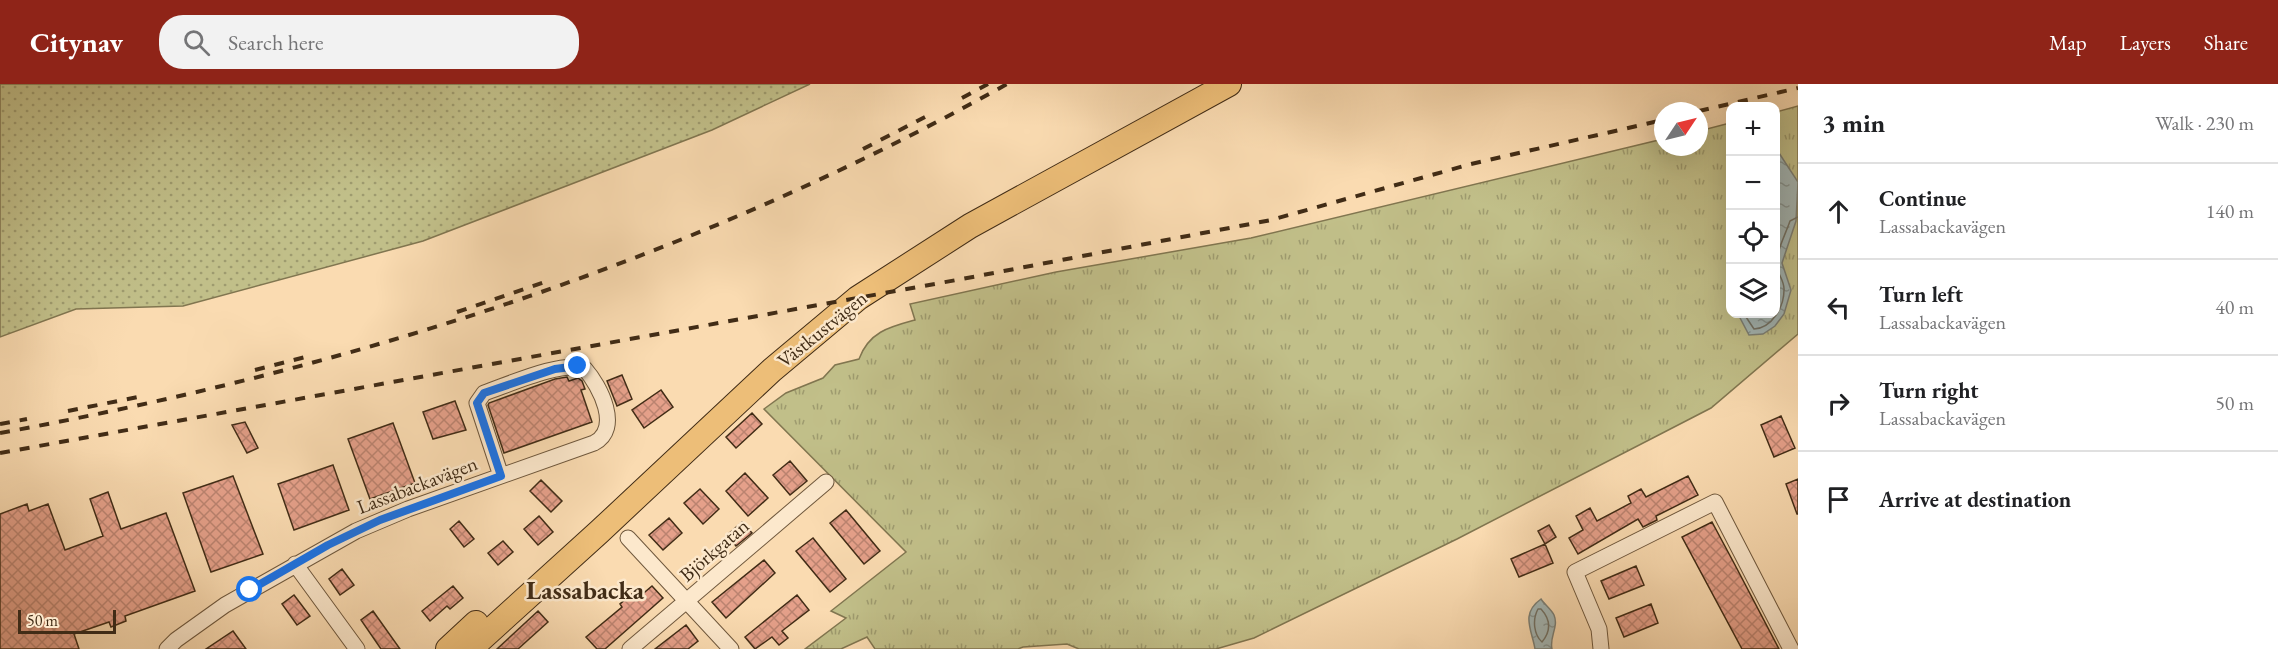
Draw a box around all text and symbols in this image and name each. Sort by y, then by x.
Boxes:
search box [159,15,579,69]
text: Citynav [30,24,123,60]
icon: search [180,26,213,59]
text: Search here [228,28,324,57]
text: Map [2049,29,2087,56]
text: Layers [2120,29,2171,56]
text: Share [2204,29,2248,56]
north arrow [1654,102,1708,156]
map controls [1726,102,1780,318]
button: + [1726,102,1780,156]
text: 3 min [1822,106,1885,140]
text: Walk · 230 m [2155,110,2254,136]
button: − [1726,156,1780,210]
text: Continue [1879,184,1966,213]
icon: ahead [1822,195,1855,228]
text: 140 m [2206,198,2254,224]
button: locate [1726,210,1780,264]
text: Lassabackavägen [1879,213,2006,239]
button: layers [1726,264,1780,318]
text: Turn left [1879,280,1963,309]
street label: Västkustvägen [772,285,873,373]
icon: left [1822,291,1855,324]
text: 40 m [2215,294,2254,320]
text: Lassabackavägen [1879,309,2006,335]
route end [564,352,590,378]
text: Turn right [1879,376,1978,405]
icon: right [1822,387,1855,420]
text: 50 m [2215,390,2254,416]
text: Lassabackavägen [1879,405,2006,431]
street label: Lassabackavägen [353,450,481,520]
icon: arrive [1822,483,1855,516]
text: Arrive at destination [1879,485,2071,514]
street label: Björkgatan [674,512,754,587]
district label: Lassabacka [526,573,645,607]
route start [236,576,262,602]
scale bar [18,607,116,634]
text: 50 m [27,610,58,631]

